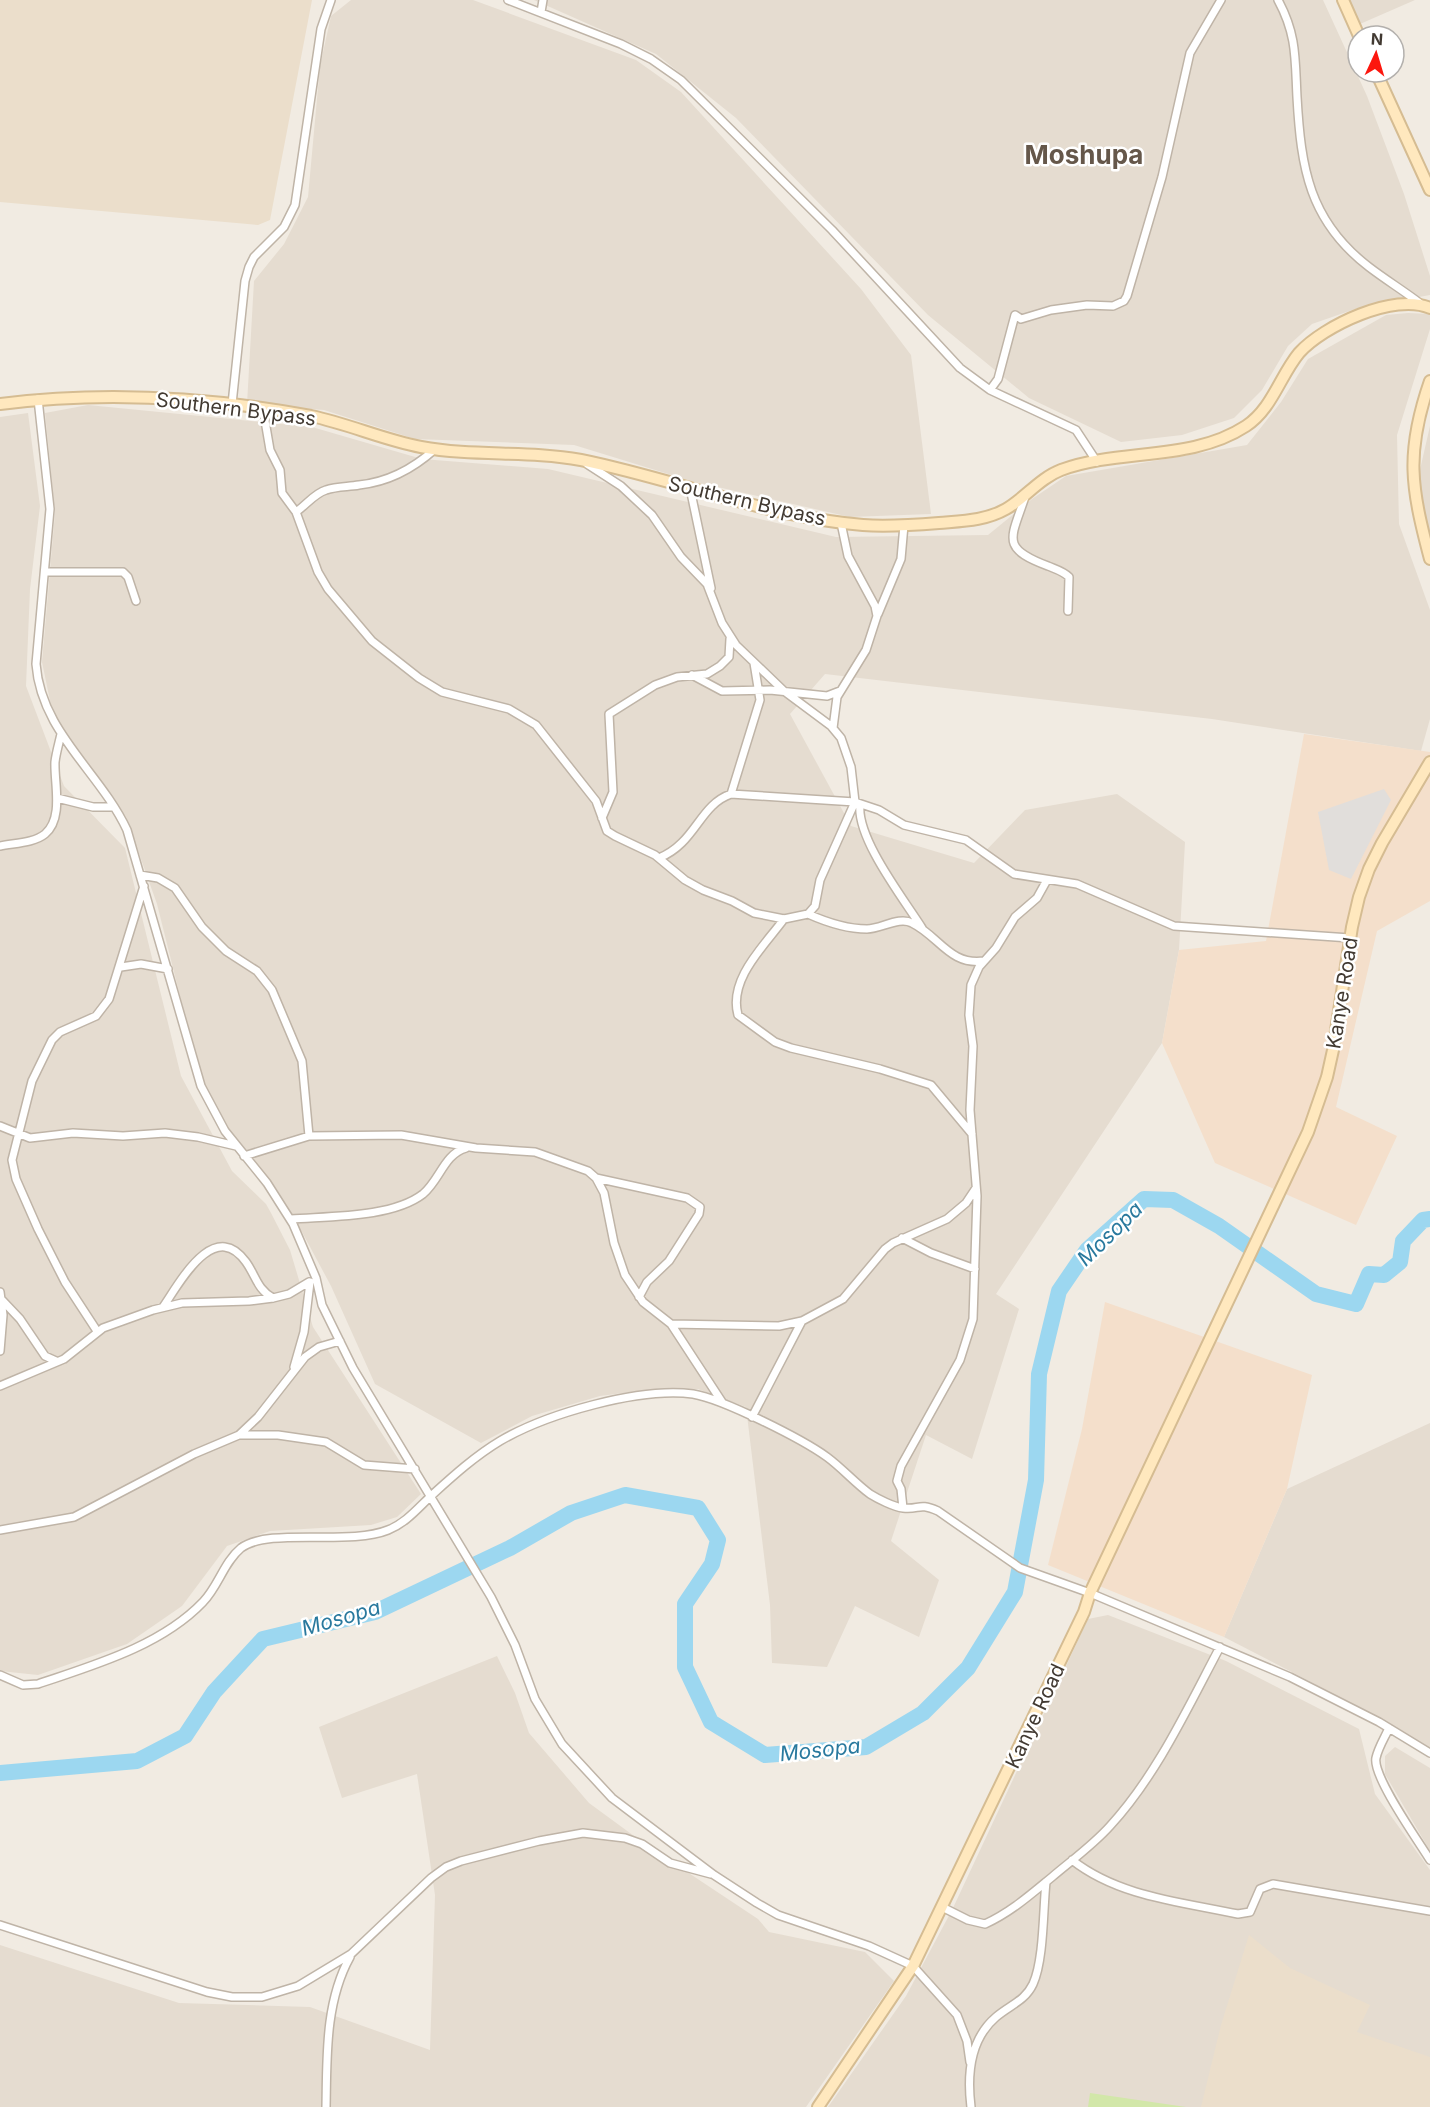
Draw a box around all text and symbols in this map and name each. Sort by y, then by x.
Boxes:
north arrow [1346,24,1406,84]
text: N [1370,29,1384,49]
district label: Moshupa [1025,139,1143,170]
street label: Southern Bypass [155,387,317,431]
street label: Southern Bypass [666,471,828,531]
street label: Kanye Road [1321,936,1363,1050]
water label: Mosopa [1072,1196,1148,1271]
water label: Mosopa [298,1594,383,1641]
street label: Kanye Road [1000,1660,1070,1772]
water label: Mosopa [778,1733,862,1766]

